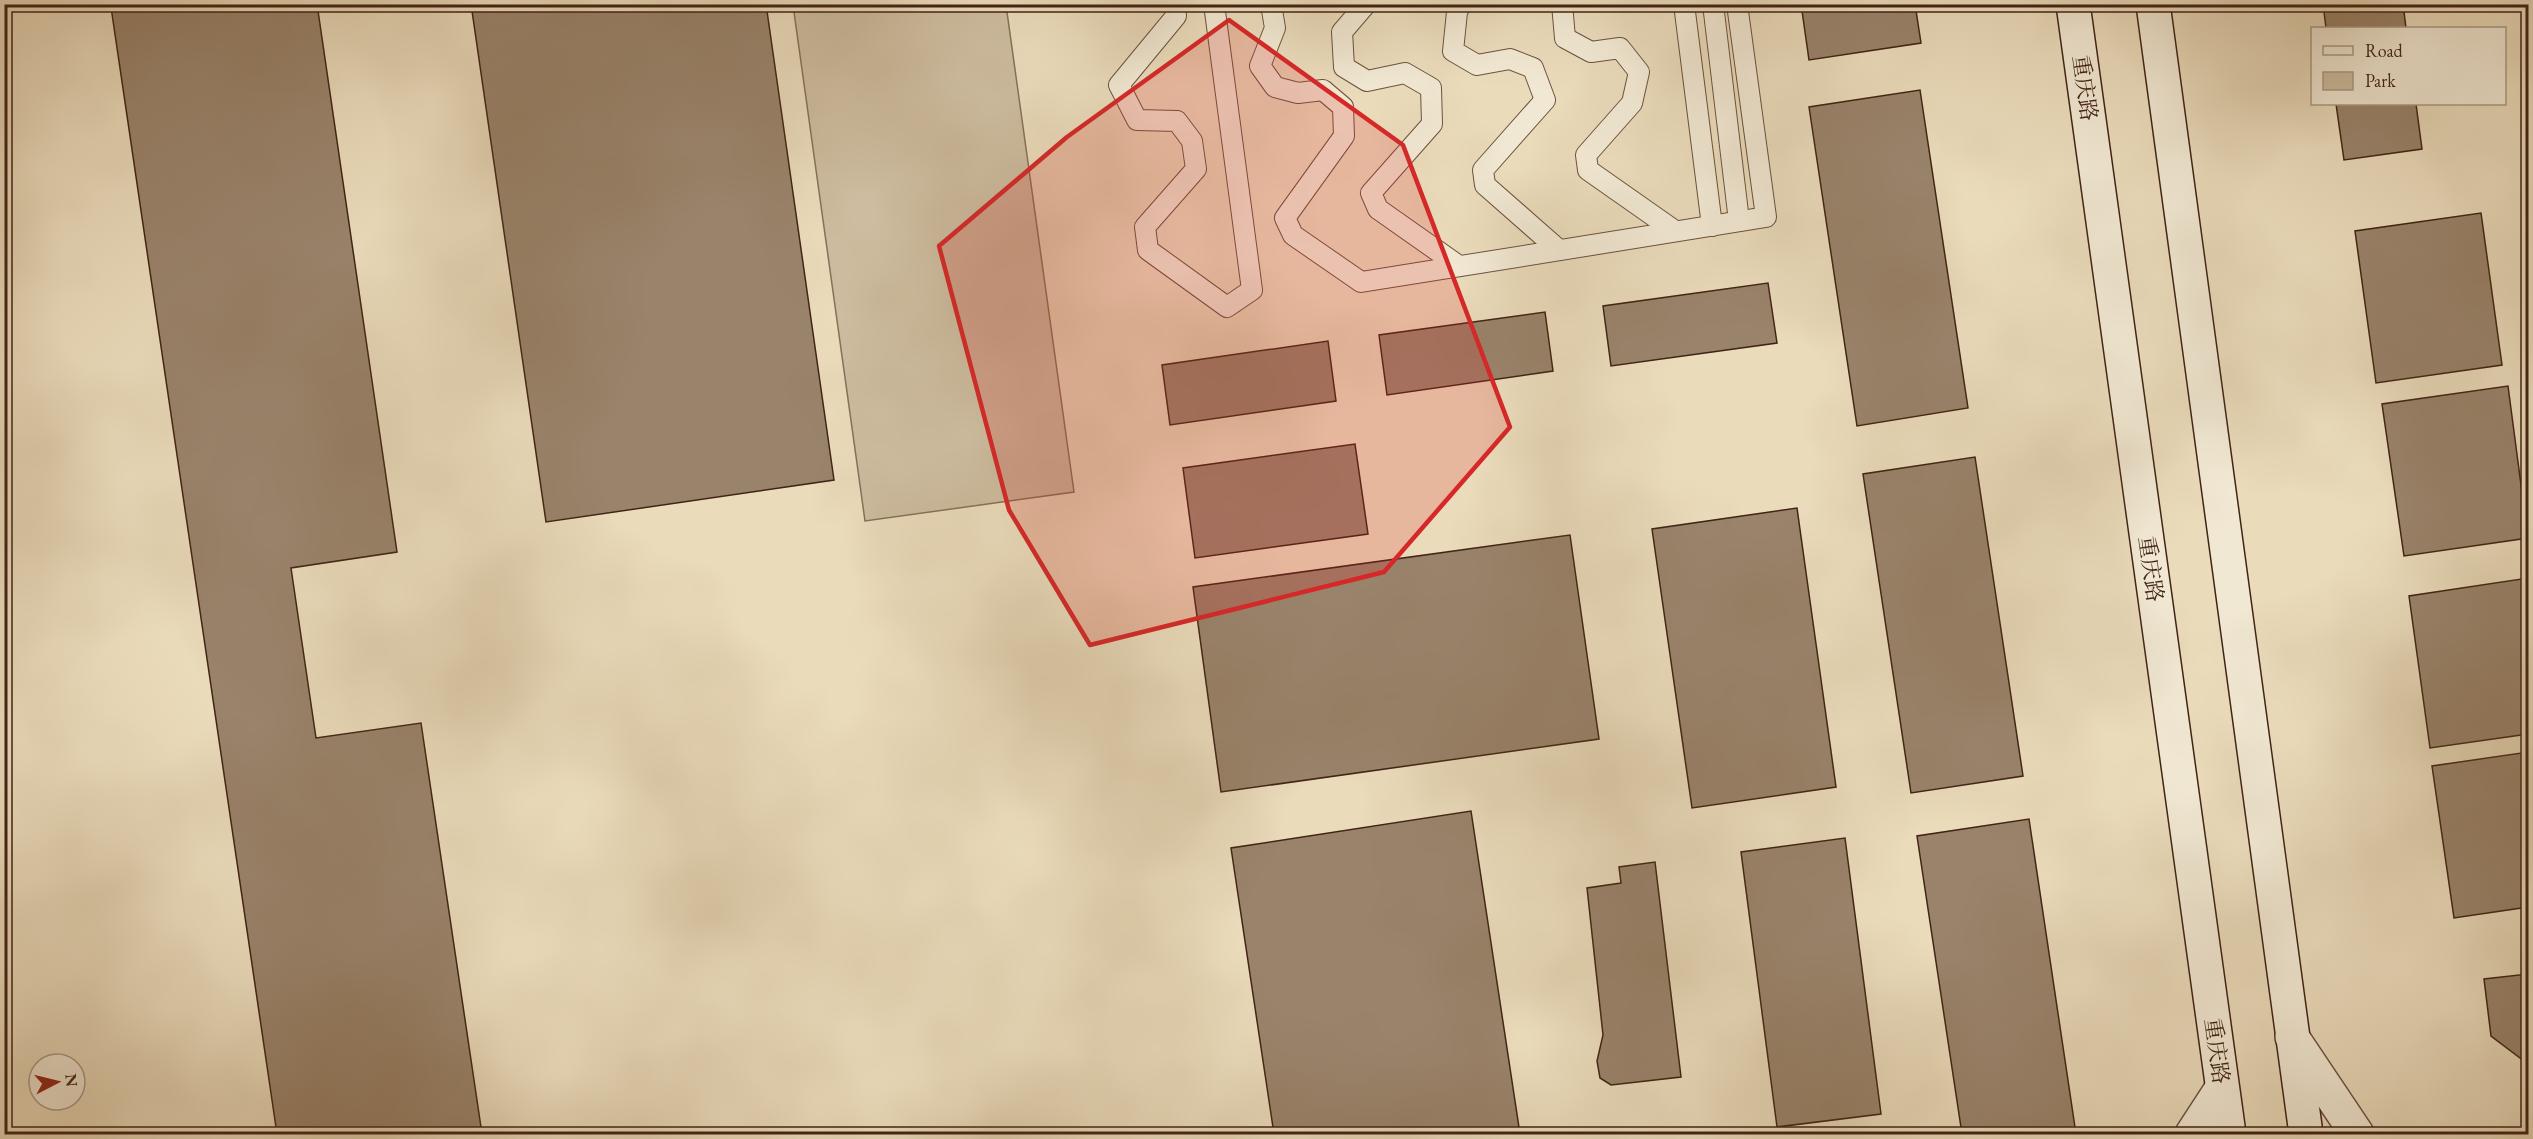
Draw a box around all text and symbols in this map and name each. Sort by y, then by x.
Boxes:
legend [2311,27,2506,105]
text: Road [2365,39,2404,62]
street label: 重庆路 [2066,53,2104,123]
text: Park [2365,69,2396,92]
street label: 重庆路 [2132,534,2170,604]
street label: 重庆路 [2198,1016,2236,1086]
north arrow [27,1052,87,1112]
text: N [60,1073,83,1088]

